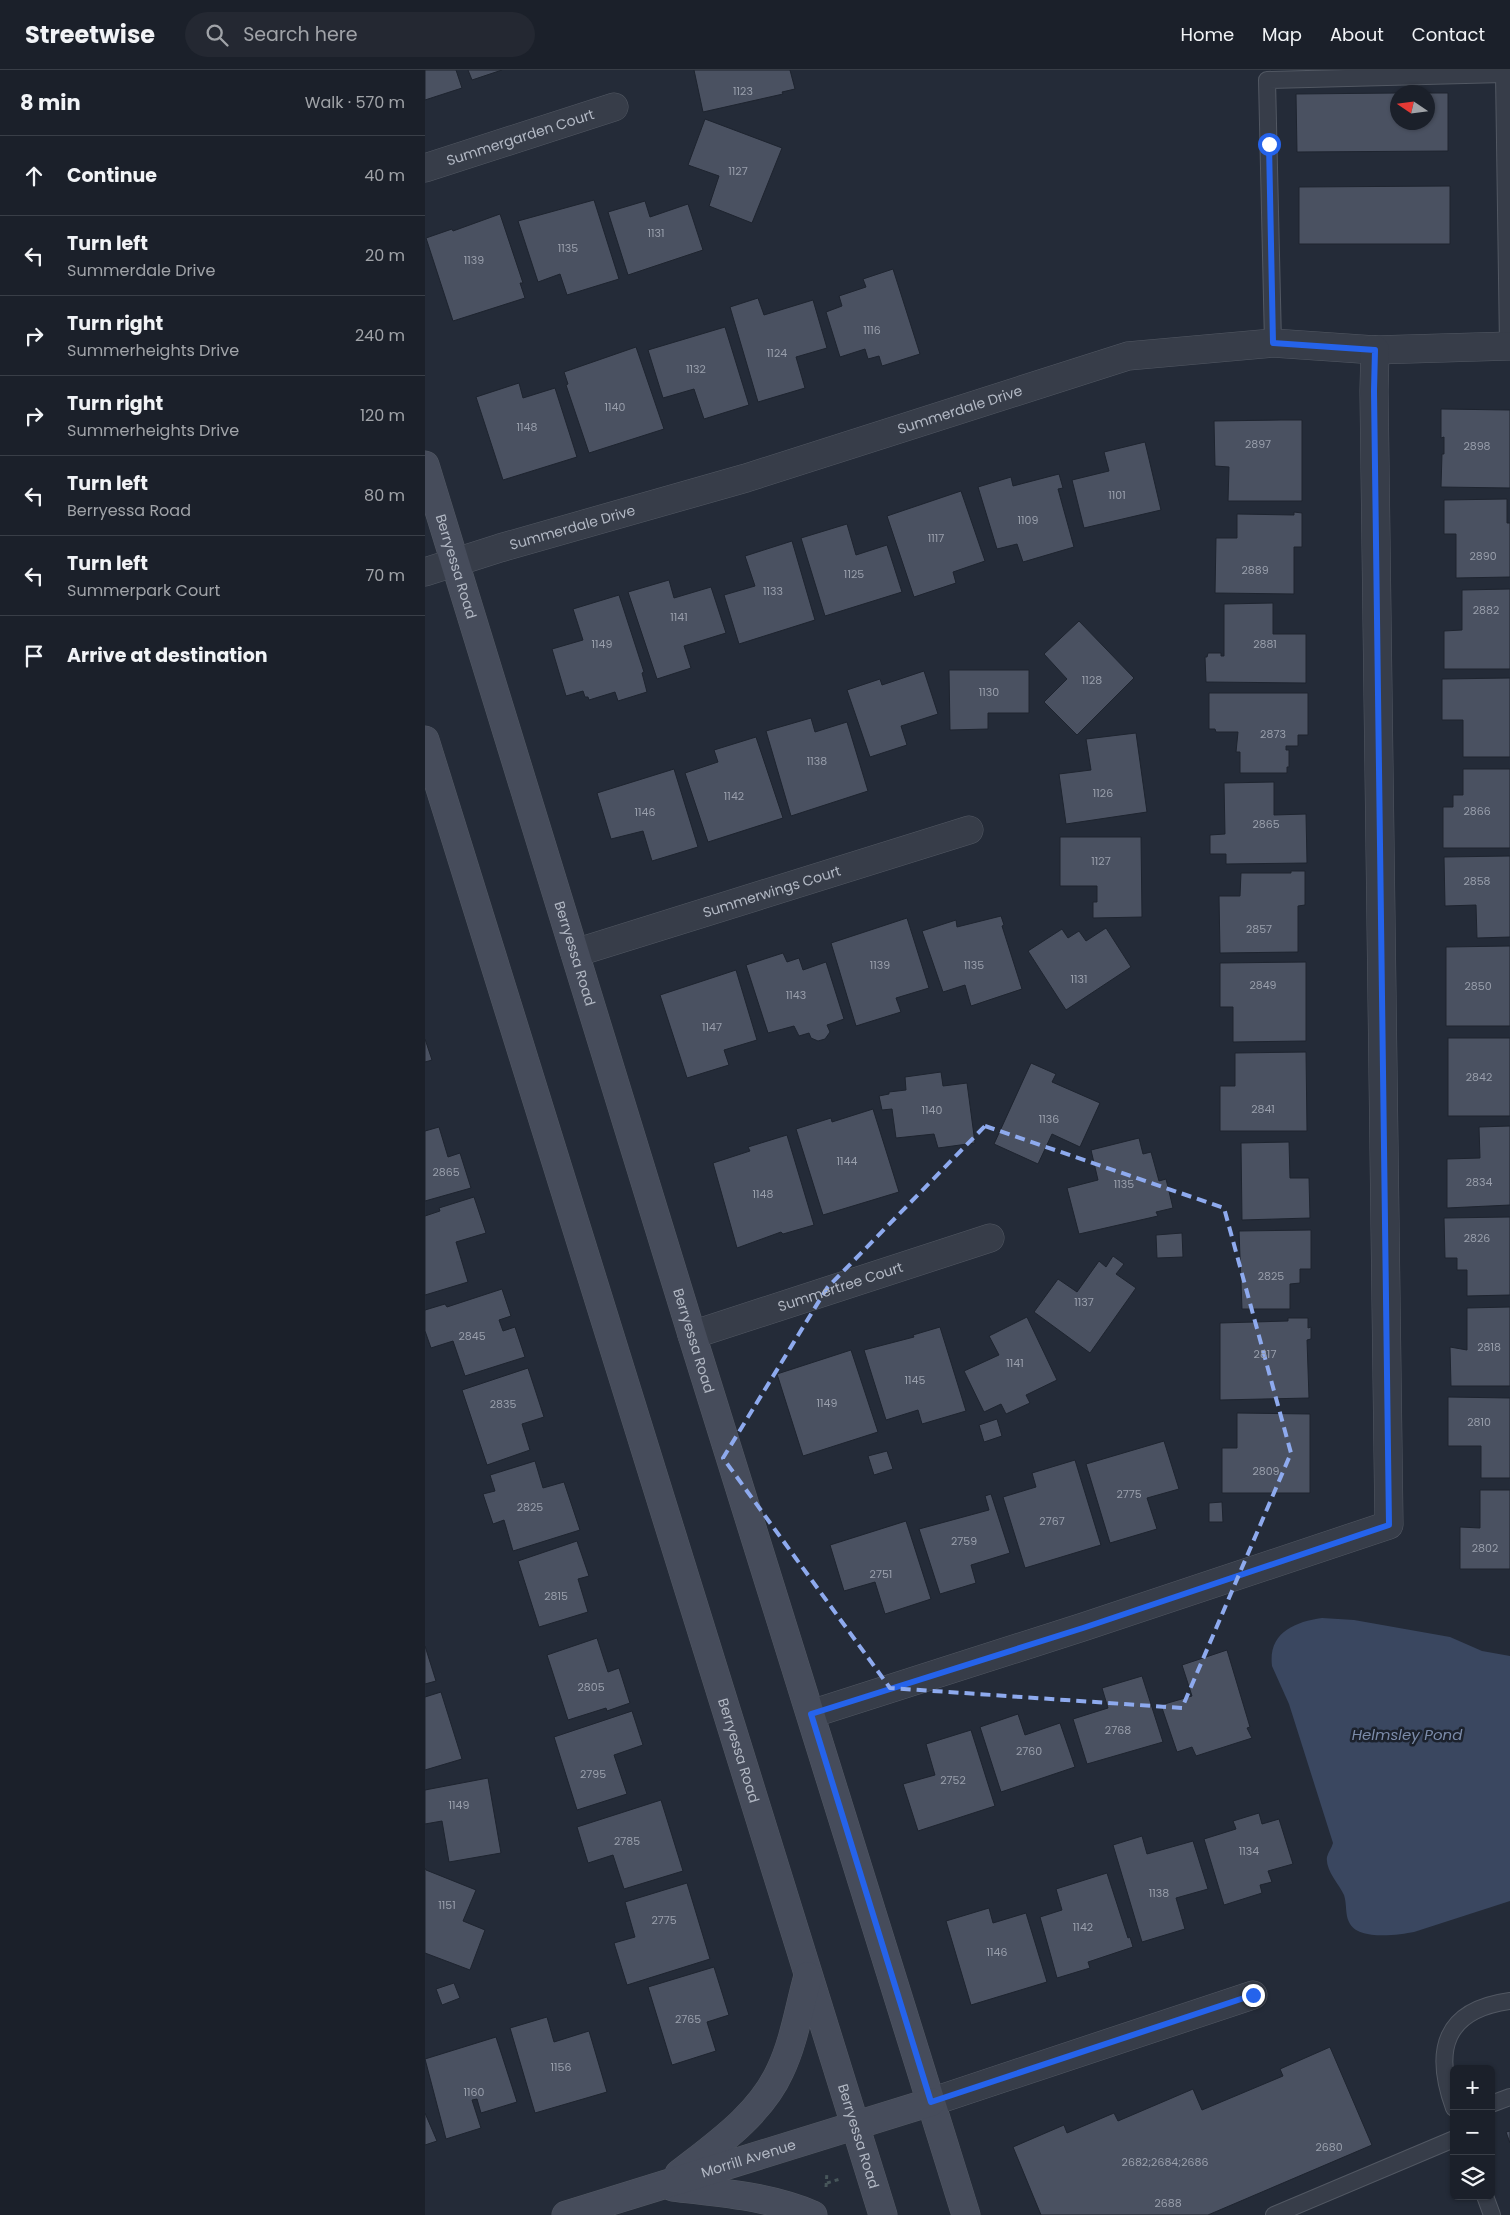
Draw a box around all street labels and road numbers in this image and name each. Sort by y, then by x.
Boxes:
street label: Summergarden Court [444,104,597,170]
street label: Summerdale Drive [895,380,1025,439]
street label: Summerdale Drive [507,500,638,555]
street label: Berryessa Road [431,511,482,621]
street label: Summerwings Court [700,861,843,923]
street label: Berryessa Road [549,899,600,1008]
street label: Summertree Court [775,1257,905,1316]
street label: Berryessa Road [668,1286,719,1395]
street label: Berryessa Road [713,1696,764,1805]
street label: Berryessa Road [833,2081,884,2191]
street label: Morrill Avenue [699,2134,799,2183]

